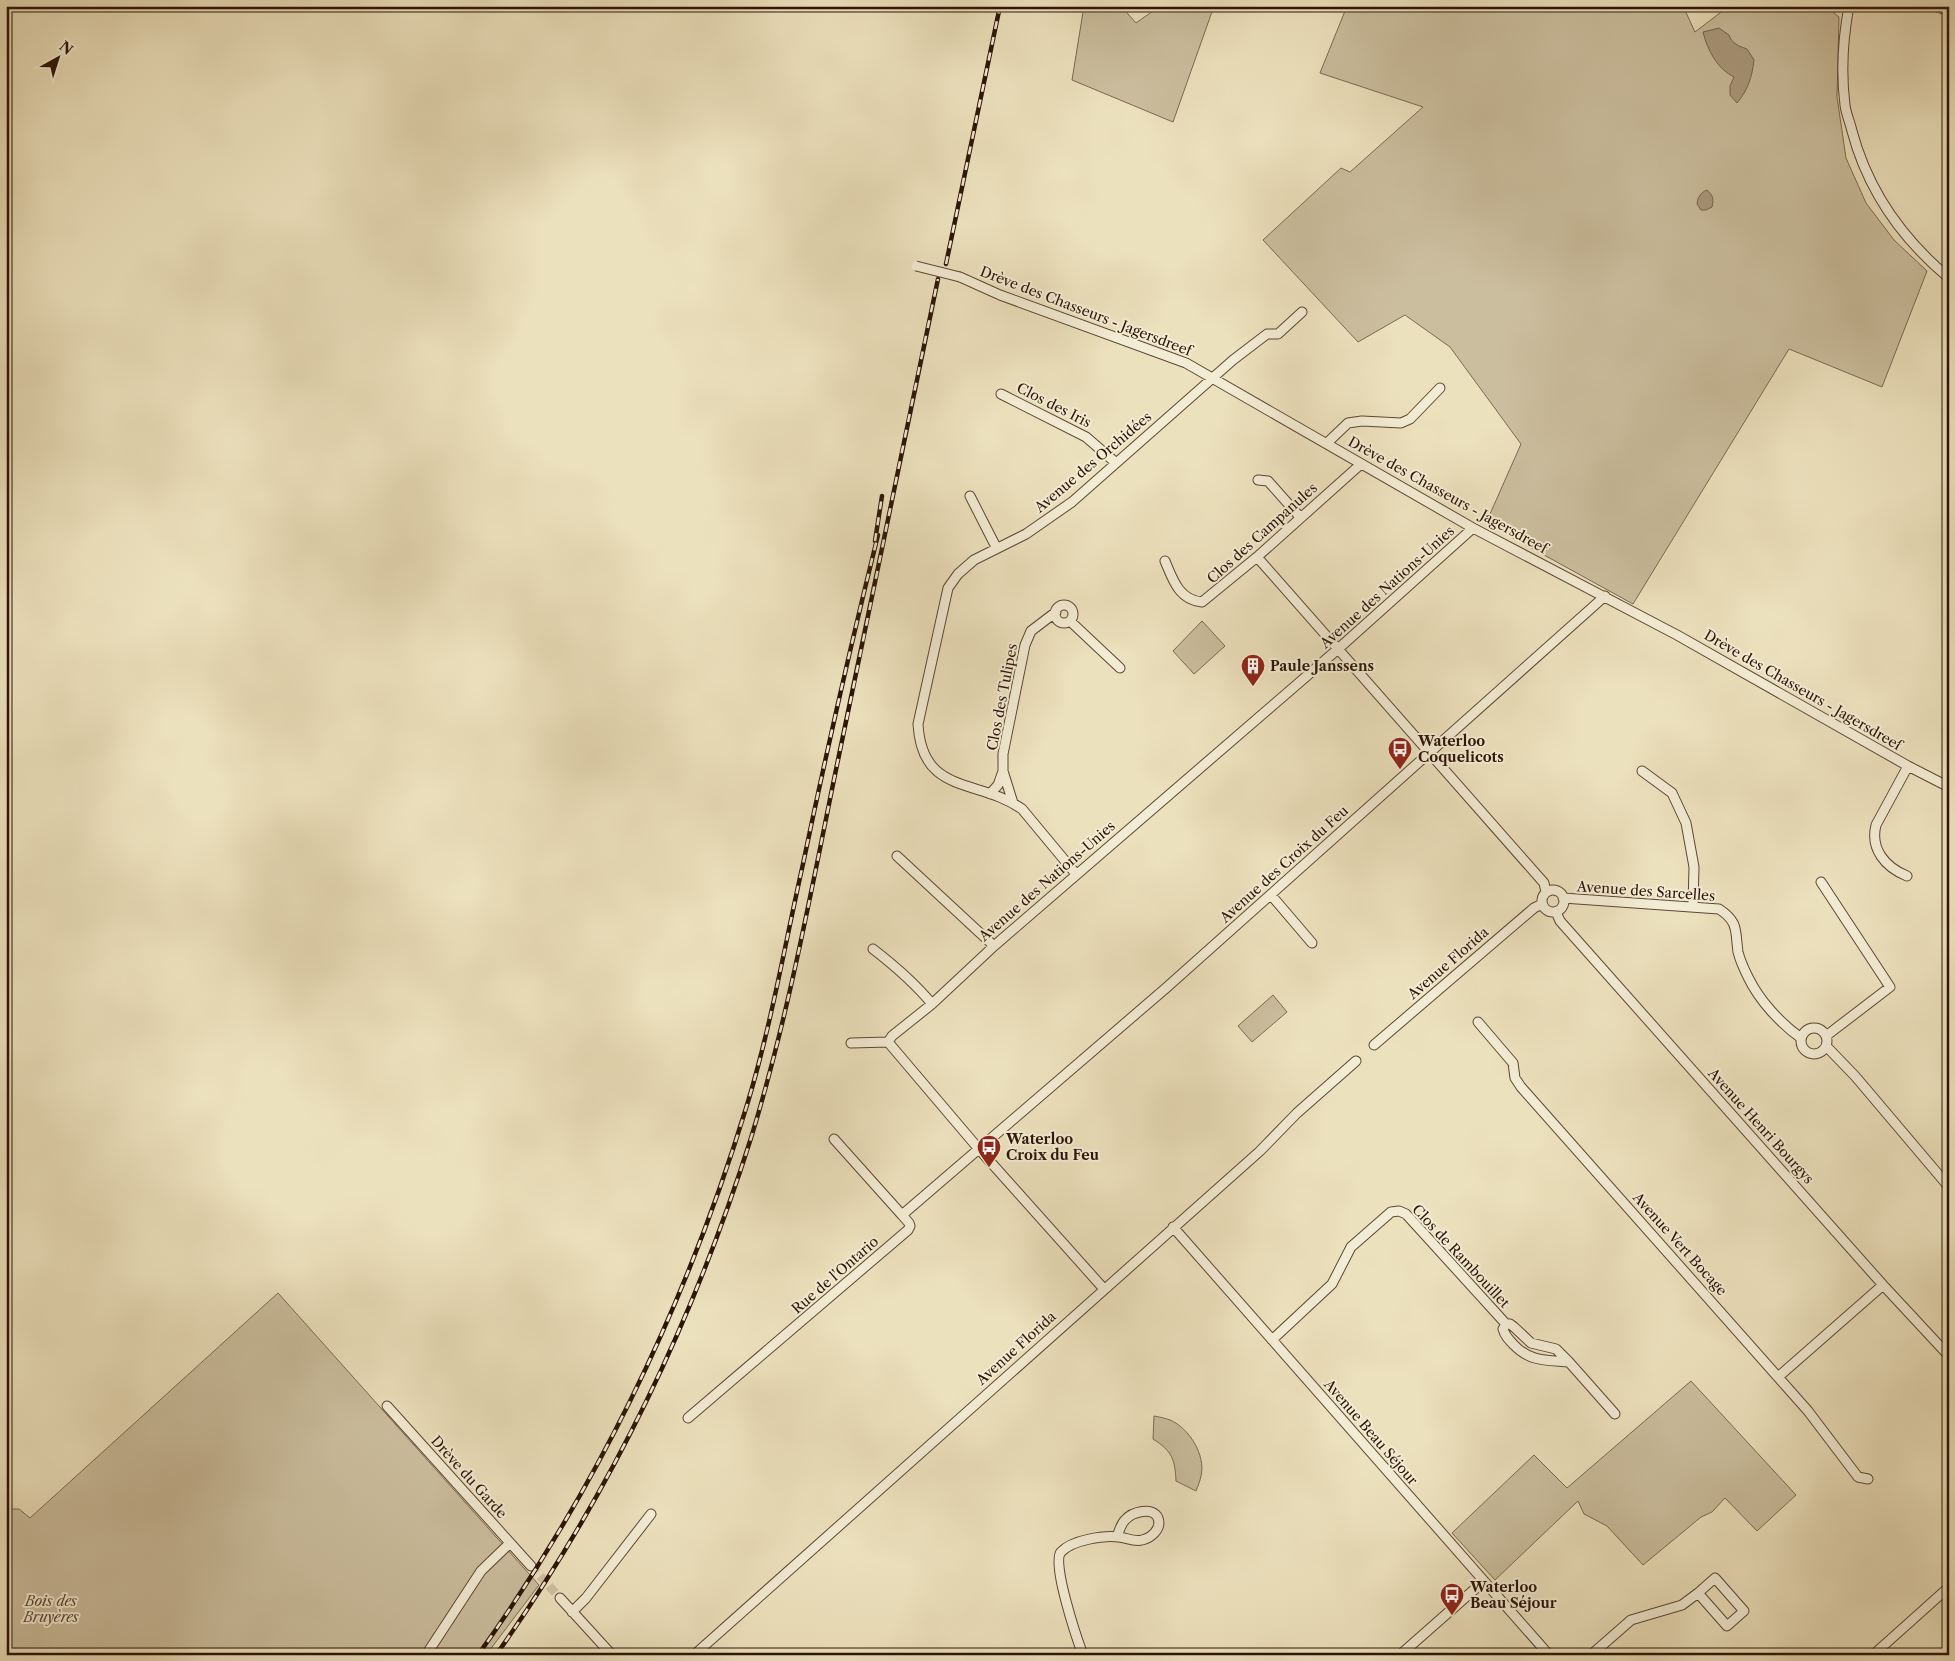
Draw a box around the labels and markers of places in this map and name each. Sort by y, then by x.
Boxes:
building icon: Paule Janssens [1240,653,1266,687]
place label: Paule Janssens [1270,657,1374,675]
place label: Waterloo Coquelicots [1417,732,1504,766]
bus stop icon: Waterloo Coquelicots [1387,736,1413,770]
place label: Waterloo Croix du Feu [1005,1130,1099,1164]
bus stop icon: Waterloo Croix du Feu [976,1134,1002,1168]
place label: Waterloo Beau Séjour [1469,1578,1557,1612]
bus stop icon: Waterloo Beau Séjour [1439,1582,1465,1616]

